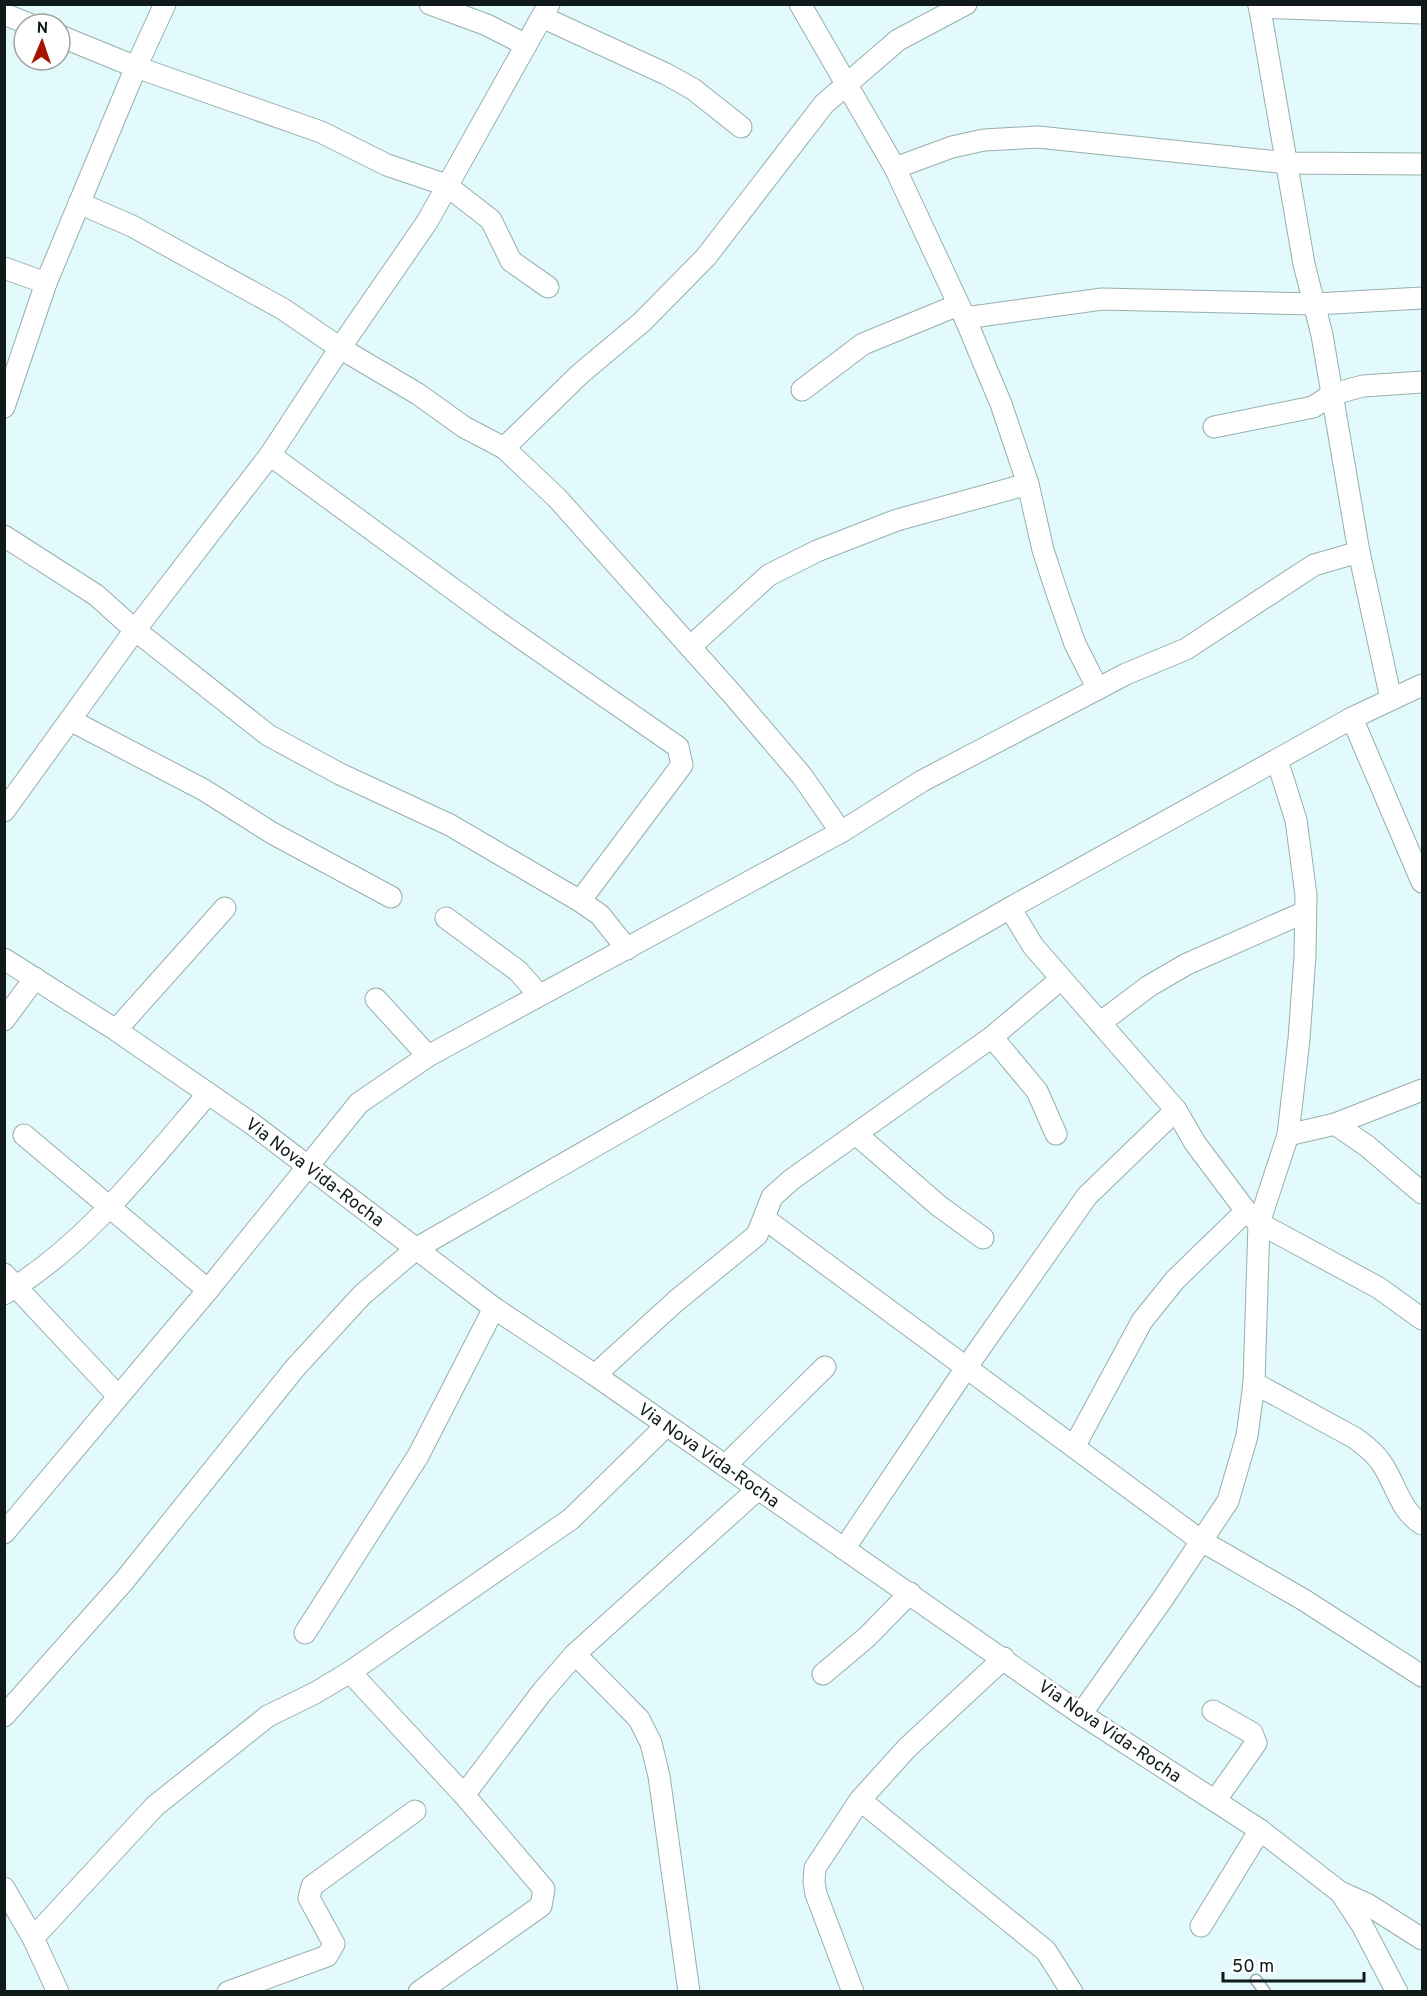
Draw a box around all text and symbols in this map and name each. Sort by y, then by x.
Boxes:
north arrow [12,12,72,72]
text: N [36,19,49,39]
street label: Via Nova Vida-Rocha [240,1113,388,1233]
street label: Via Nova Vida-Rocha [633,1399,784,1514]
street label: Via Nova Vida-Rocha [1033,1676,1185,1789]
scale bar [1223,1945,1364,1983]
text: 50 m [1232,1956,1274,1979]

